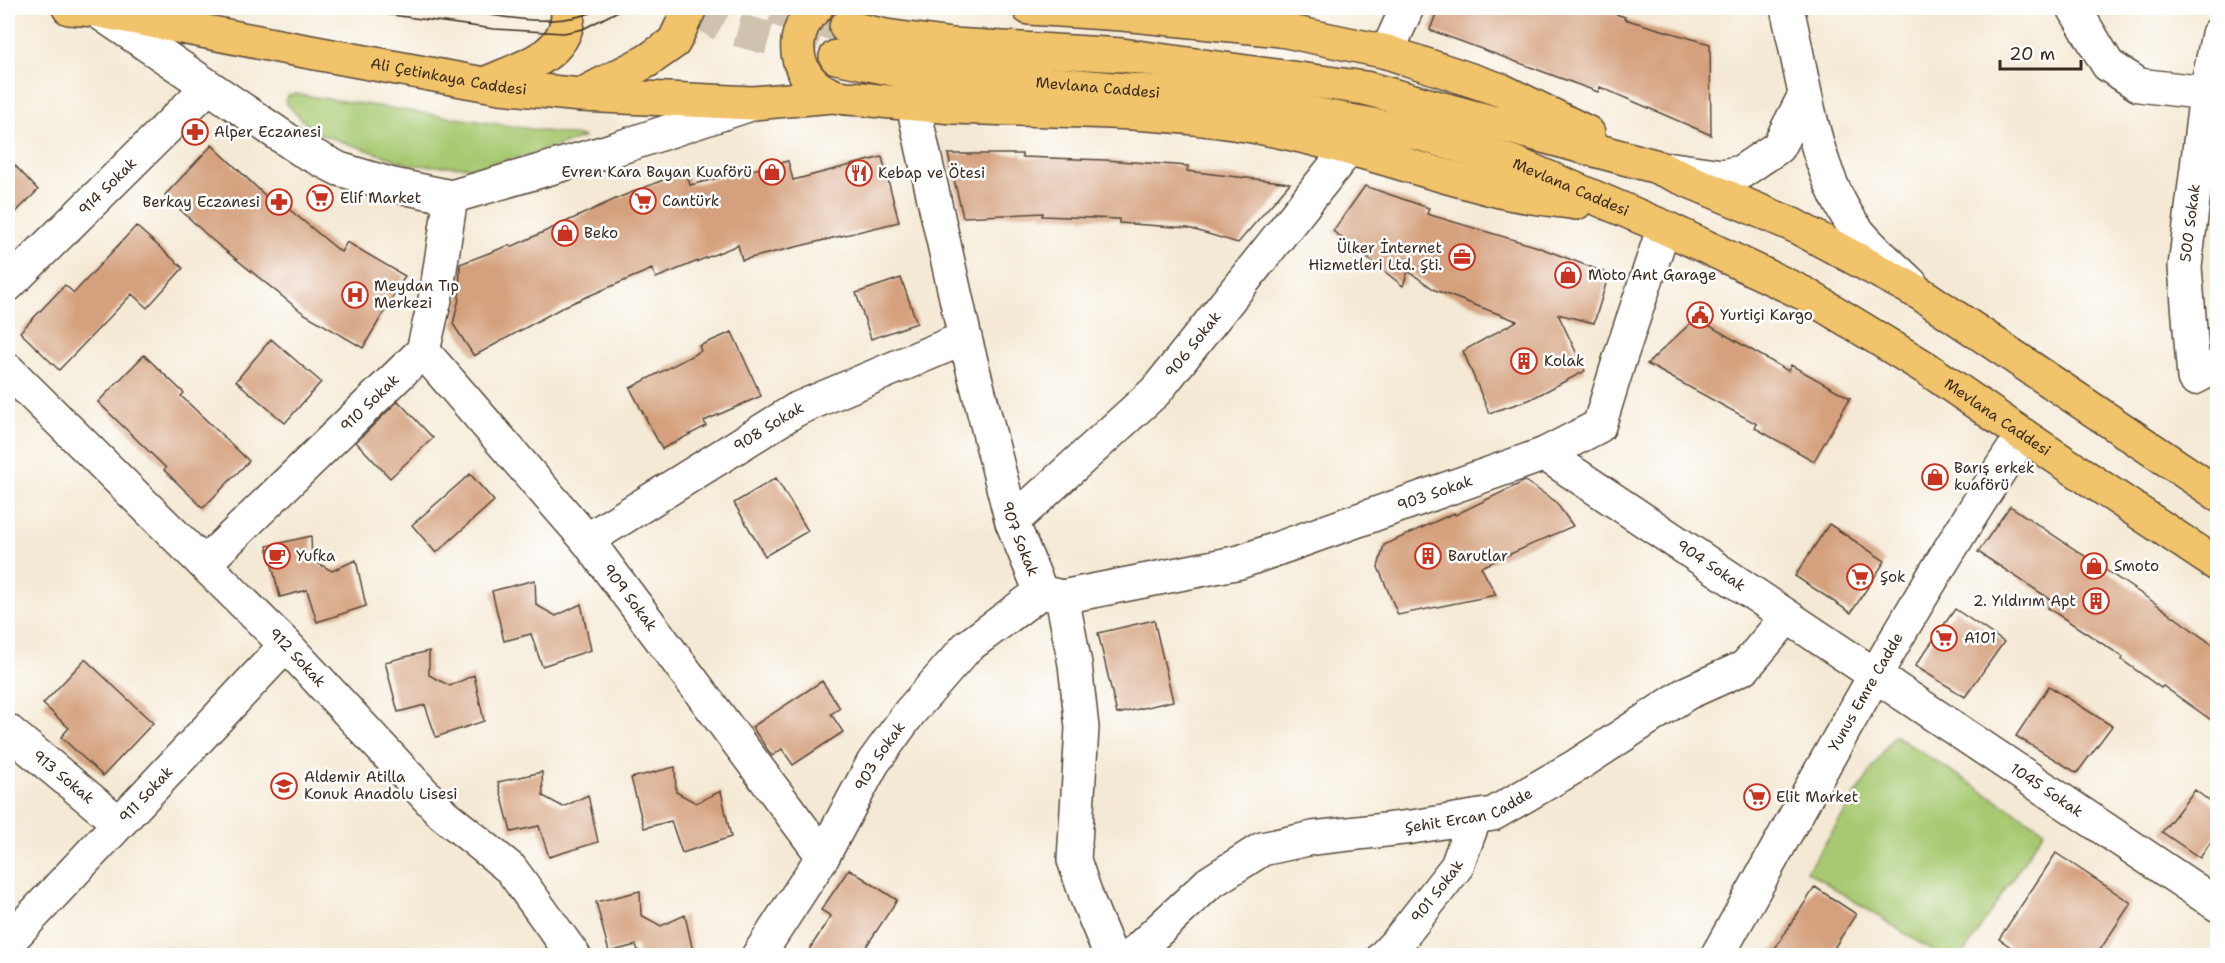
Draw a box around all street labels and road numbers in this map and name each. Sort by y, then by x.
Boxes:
street label: Ali Çetinkaya Caddesi [369,53,528,100]
street label: Mevlana Caddesi [1035,72,1161,103]
street label: 914 Sokak [74,153,141,220]
street label: Mevlana Caddesi [1509,154,1632,221]
street label: 500 Sokak [2175,183,2205,263]
street label: 906 Sokak [1160,307,1225,382]
street label: 910 Sokak [336,370,403,436]
street label: Mevlana Caddesi [1940,374,2055,461]
street label: 908 Sokak [730,397,807,456]
street label: 903 Sokak [1394,470,1475,516]
street label: 907 Sokak [997,499,1043,579]
street label: 904 Sokak [1673,535,1750,596]
street label: 909 Sokak [598,560,662,635]
street label: 912 Sokak [265,624,330,691]
street label: Yunus Emre Cadde [1824,629,1908,755]
street label: 903 Sokak [850,718,910,794]
street label: 913 Sokak [28,745,98,808]
street label: 1045 Sokak [2006,759,2087,822]
street label: 911 Sokak [115,762,177,827]
street label: Şehit Ercan Cadde [1404,783,1536,838]
street label: 901 Sokak [1406,857,1468,927]

